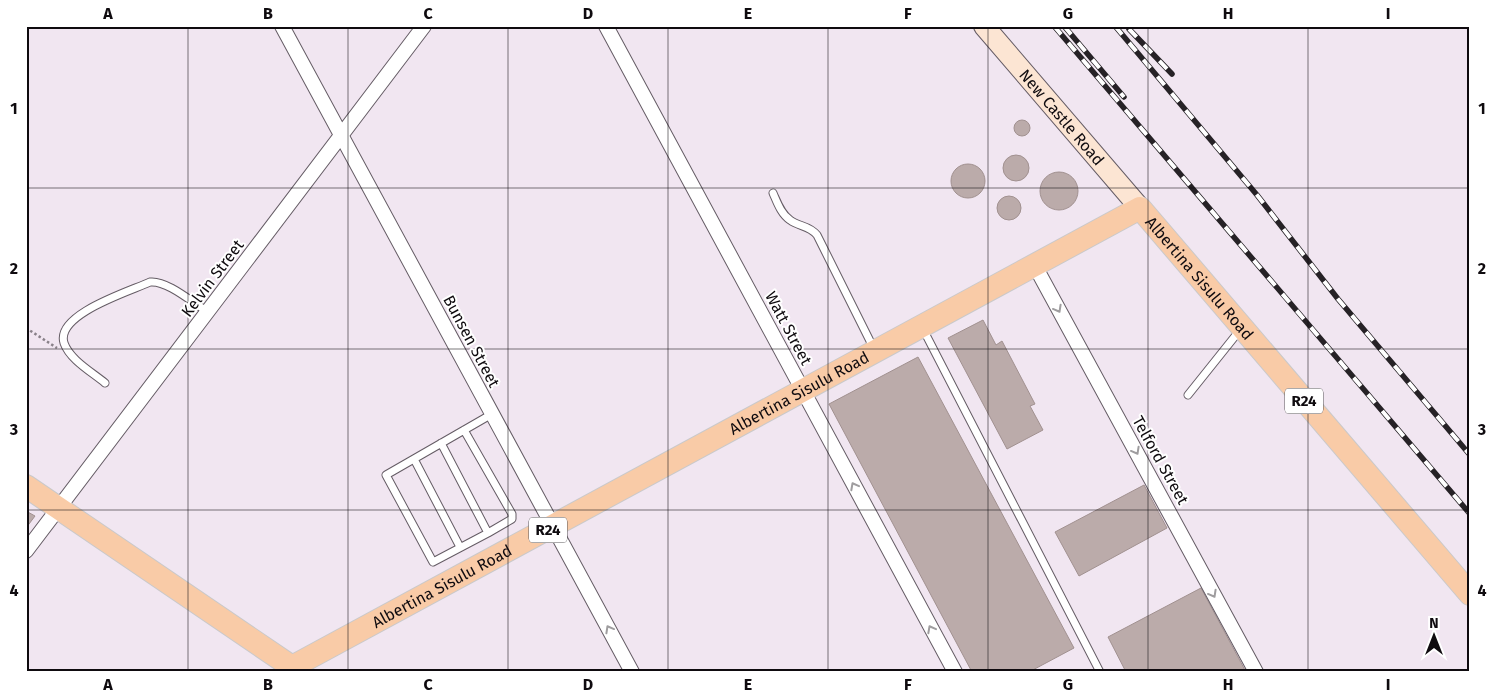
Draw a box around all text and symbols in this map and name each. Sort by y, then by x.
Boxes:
text: A [102,4,113,23]
text: B [263,4,273,23]
text: C [423,4,433,23]
text: D [583,4,593,23]
text: E [744,4,752,23]
text: F [904,4,912,23]
text: G [1063,4,1073,23]
text: H [1223,4,1233,23]
text: I [1386,4,1390,23]
street label: New Castle Road [1015,66,1108,169]
text: 1 [10,99,18,118]
text: 1 [1478,99,1486,118]
street label: Albertina Sisulu Road [1141,213,1257,344]
street label: Kelvin Street [177,236,248,321]
text: 2 [10,259,18,278]
text: 2 [1478,259,1486,278]
street label: Watt Street [761,288,816,368]
street label: Bunsen Street [439,292,504,391]
one-way arrow [1052,303,1062,312]
street label: Albertina Sisulu Road [726,348,872,439]
road number: R24 [1285,388,1323,414]
street label: Telford Street [1128,413,1193,508]
text: 3 [9,420,18,439]
text: 3 [1477,420,1486,439]
one-way arrow [1130,446,1140,455]
one-way arrow [850,482,860,491]
road number: R24 [529,518,567,542]
street label: Albertina Sisulu Road [369,541,515,632]
text: 4 [9,581,19,600]
text: 4 [1477,581,1487,600]
one-way arrow [1207,589,1217,598]
north arrow [1408,610,1458,660]
text: N [1429,615,1439,632]
one-way arrow [605,625,615,634]
one-way arrow [928,625,938,634]
text: A [102,675,113,694]
text: B [263,675,273,694]
text: C [423,675,433,694]
text: D [583,675,593,694]
text: E [744,675,752,694]
text: F [904,675,912,694]
text: G [1063,675,1073,694]
text: H [1223,675,1233,694]
text: I [1386,675,1390,694]

